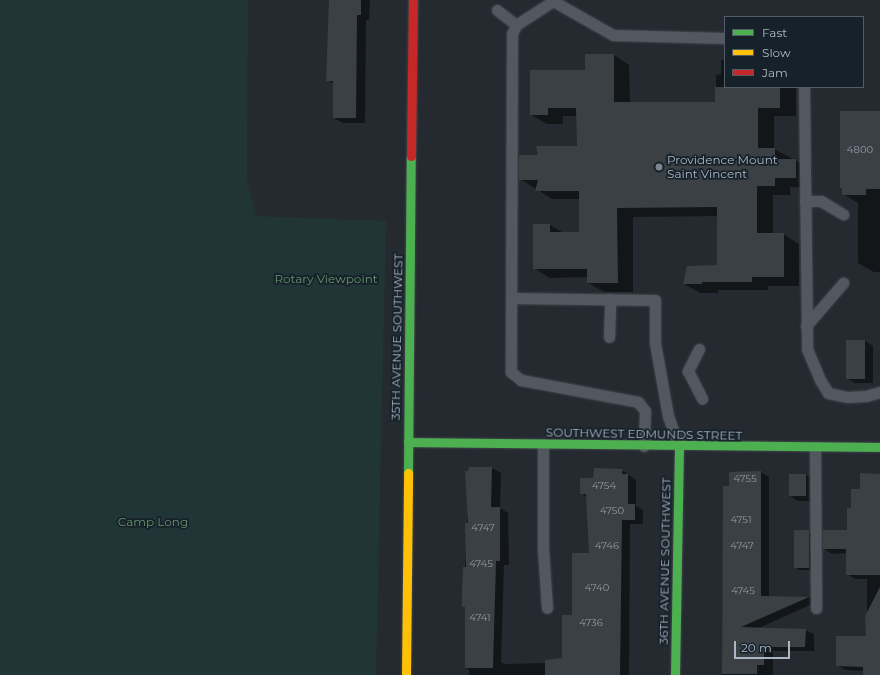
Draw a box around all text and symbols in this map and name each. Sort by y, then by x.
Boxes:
legend [724,16,864,88]
text: Fast [762,25,787,40]
text: Slow [762,45,791,60]
text: Jam [762,65,788,80]
house number: 4800 [847,144,873,156]
place label: Providence Mount Saint Vincent [667,153,778,181]
marker: Providence Mount Saint Vincent [654,162,664,172]
street label: 35TH AVENUE SOUTHWEST [388,254,406,420]
park label: Rotary Viewpoint [274,272,378,286]
street label: SOUTHWEST EDMUNDS STREET [546,425,742,443]
house number: 4755 [733,473,757,485]
street label: 36TH AVENUE SOUTHWEST [656,477,674,645]
house number: 4754 [592,480,616,492]
house number: 4750 [600,505,624,517]
house number: 4751 [730,514,752,526]
park label: Camp Long [118,515,188,529]
house number: 4747 [471,522,495,534]
house number: 4746 [595,540,619,552]
house number: 4747 [730,540,754,552]
house number: 4745 [469,558,493,570]
house number: 4740 [585,582,609,594]
house number: 4745 [731,585,755,597]
house number: 4741 [469,612,491,624]
house number: 4736 [579,617,603,629]
scale bar [736,633,792,659]
text: 20 m [741,640,772,655]

